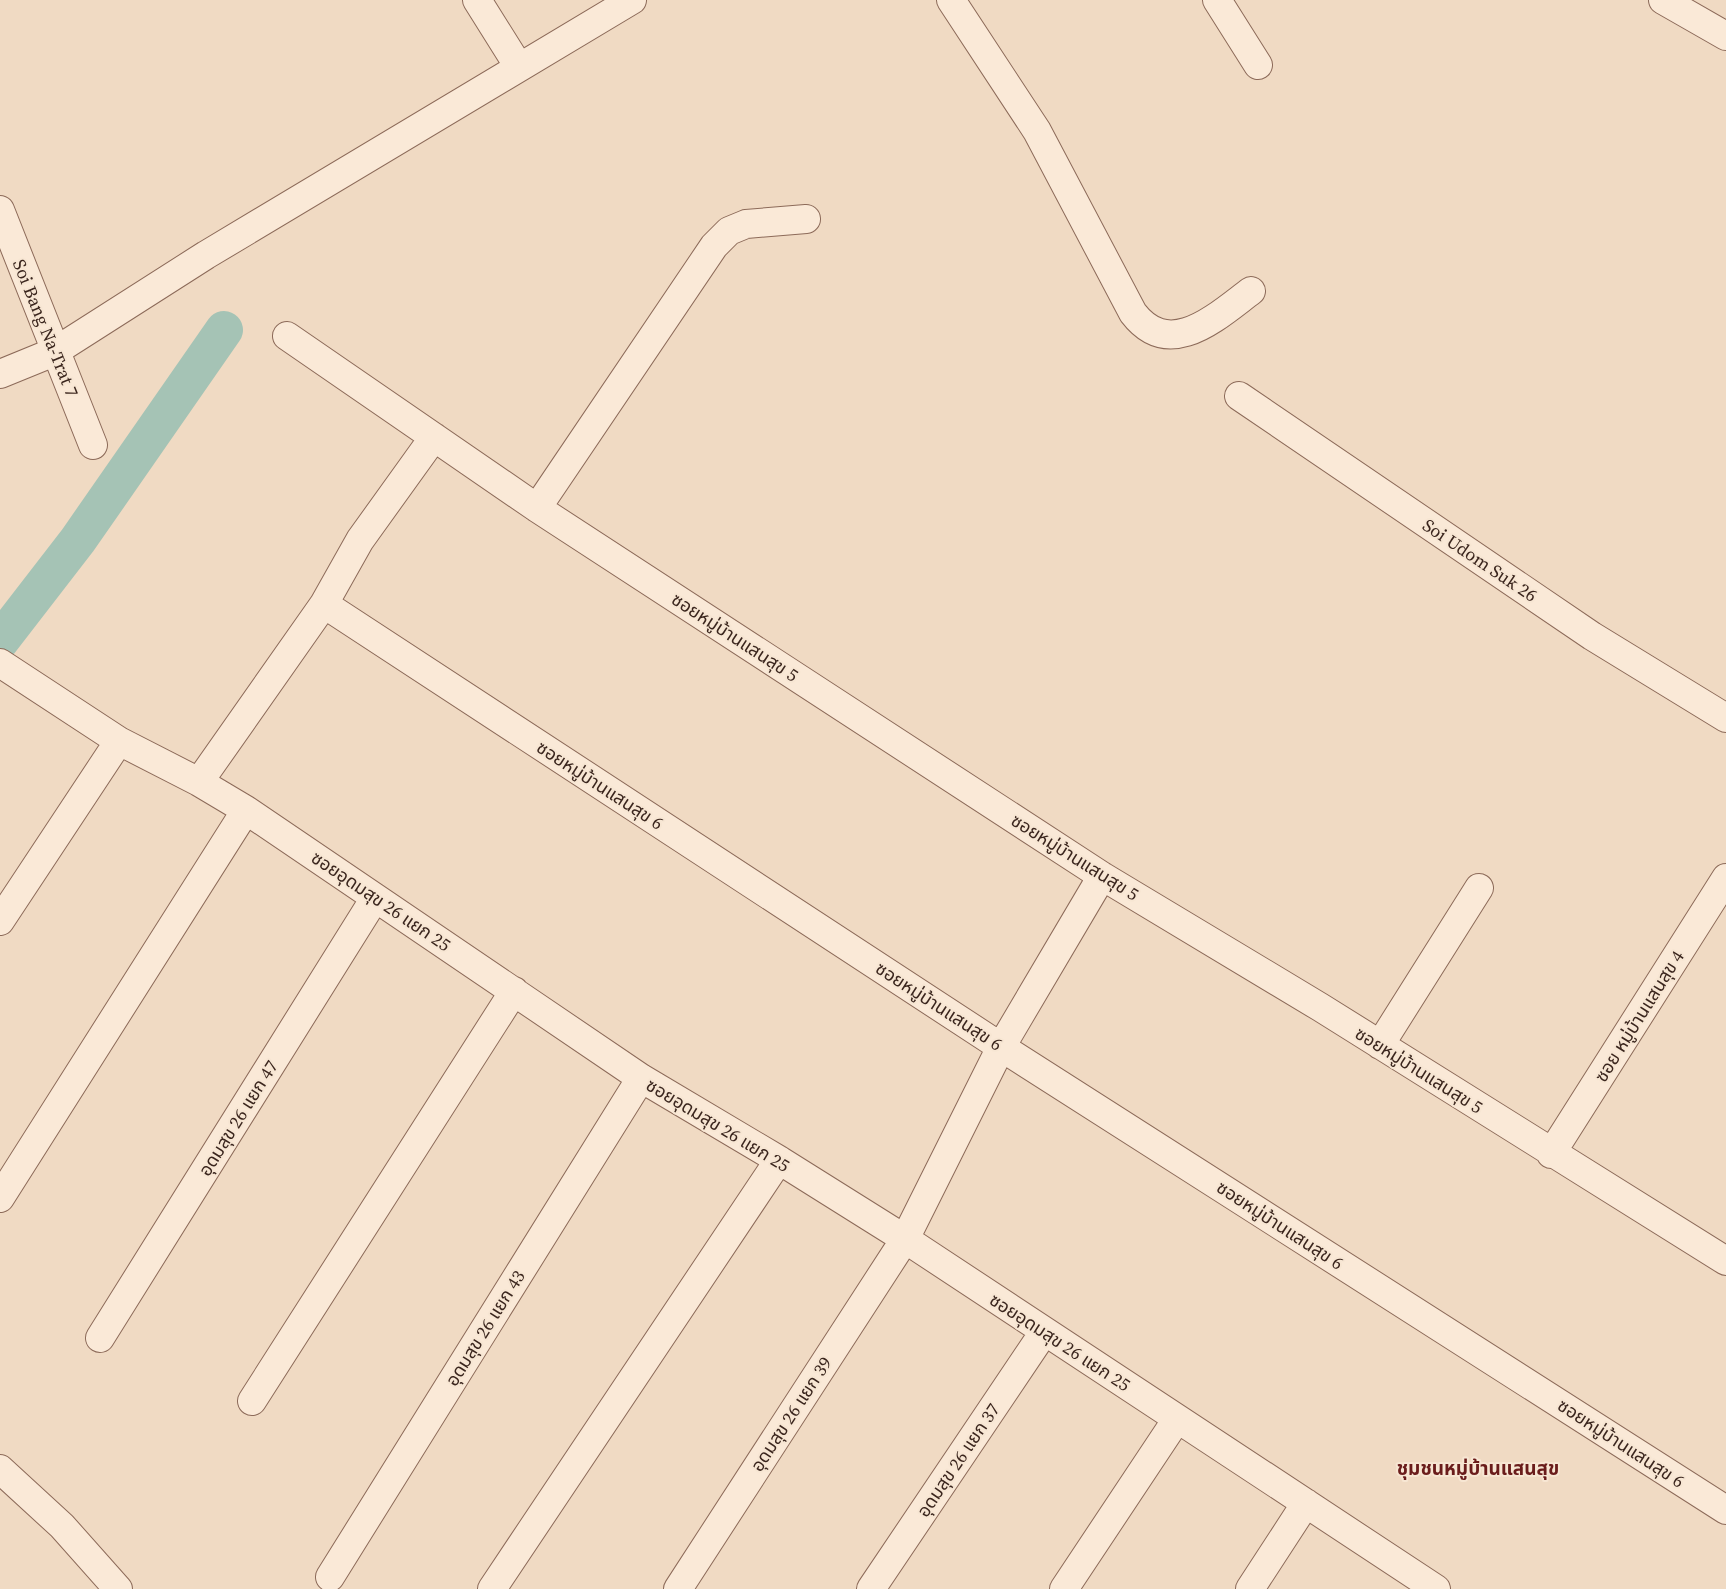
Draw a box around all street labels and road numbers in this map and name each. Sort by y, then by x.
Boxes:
street label: Soi Bang Na-Trat 7 [7,255,85,401]
street label: Soi Udom Suk 26 [1418,512,1542,608]
street label: ซอยหมู่บ้านแสนสุข 5 [667,587,803,687]
street label: ซอยหมู่บ้านแสนสุข 6 [532,735,668,835]
street label: ซอยหมู่บ้านแสนสุข 5 [1006,808,1144,906]
street label: ซอยอุดมสุข 26 แยก 25 [306,845,456,957]
street label: ซอย หมู่บ้านแสนสุข 4 [1588,945,1690,1087]
street label: ซอยหมู่บ้านแสนสุข 6 [871,956,1007,1056]
street label: ซอยหมู่บ้านแสนสุข 5 [1350,1021,1488,1119]
street label: อุดมสุข 26 แยก 47 [192,1055,284,1181]
street label: ซอยอุดมสุข 26 แยก 25 [642,1072,794,1178]
street label: ซอยหมู่บ้านแสนสุข 6 [1212,1175,1348,1275]
street label: อุดมสุข 26 แยก 43 [439,1265,531,1391]
street label: ซอยอุดมสุข 26 แยก 25 [985,1287,1135,1397]
street label: อุดมสุข 26 แยก 39 [744,1352,838,1476]
street label: ซอยหมู่บ้านแสนสุข 6 [1553,1393,1689,1493]
street label: อุดมสุข 26 แยก 37 [911,1398,1005,1522]

